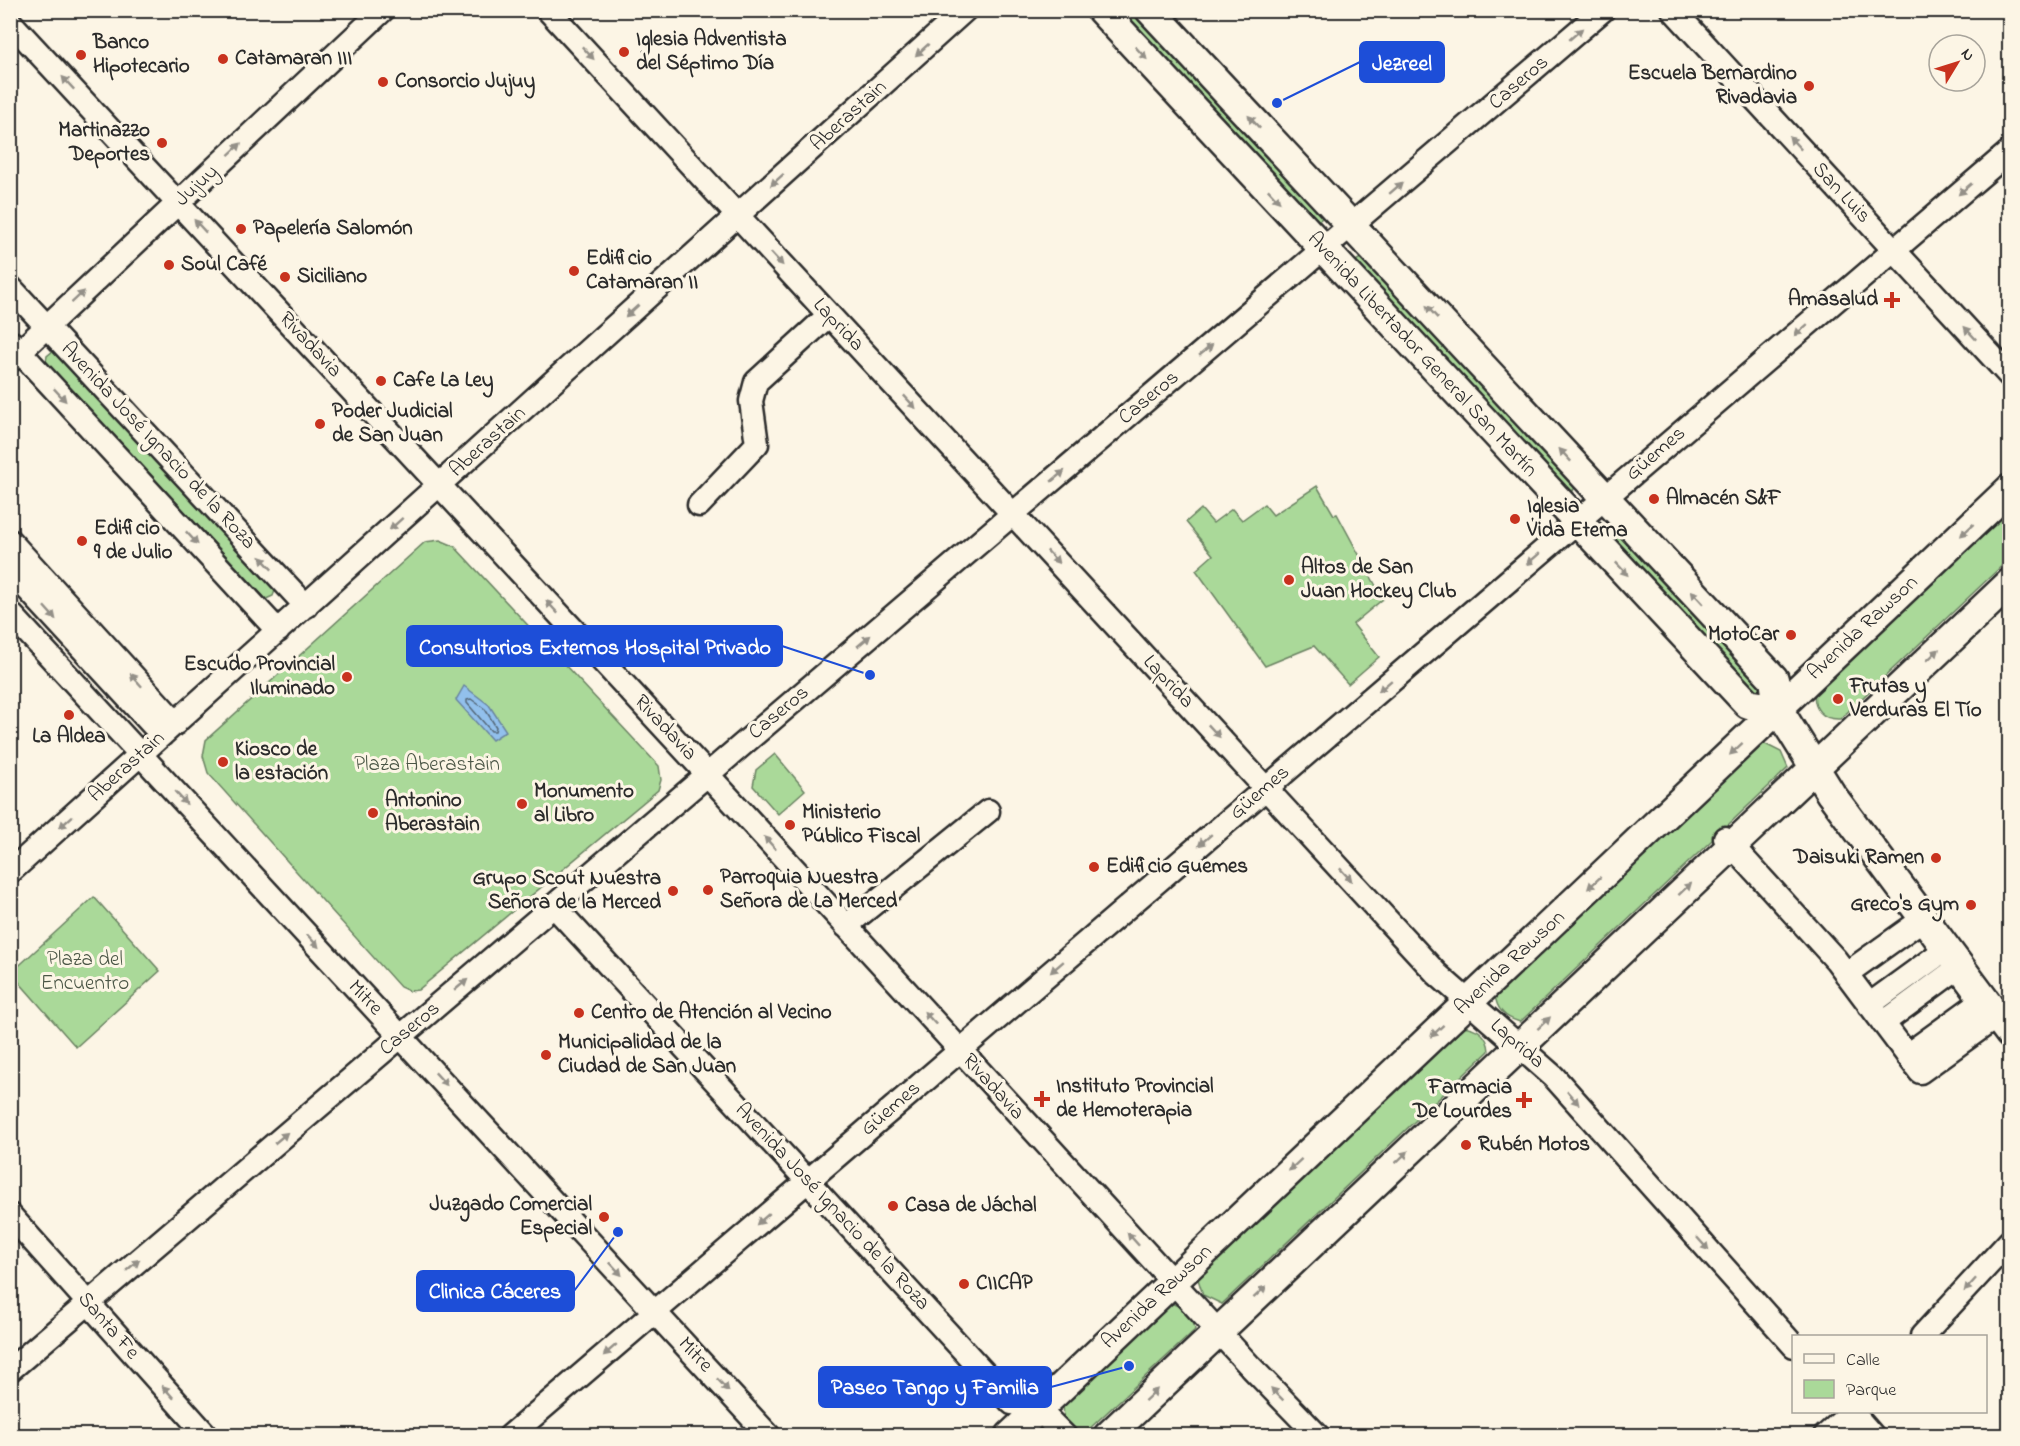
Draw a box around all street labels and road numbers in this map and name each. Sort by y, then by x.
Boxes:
street label: Caseros [1482,48,1556,118]
street label: Aberastain [804,73,894,159]
street label: San Luis [1805,155,1877,231]
street label: Jujuy [168,158,227,215]
street label: Avenida Libertador General San Martín [1300,225,1544,485]
street label: Laprida [805,291,871,359]
street label: Rivadavia [271,305,349,385]
street label: Avenida José Ignacio de la Roza [52,335,263,558]
street label: Caseros [1112,364,1186,432]
street label: Aberastain [443,399,533,485]
street label: Güemes [1619,419,1693,489]
street label: Avenida Rawson [1801,569,1925,687]
street label: Laprida [1135,648,1201,716]
street label: Caseros [742,679,816,747]
street label: Rivadavia [626,688,704,768]
street label: Aberastain [82,724,172,810]
street label: Güemes [1223,758,1297,828]
street label: Avenida Rawson [1448,904,1572,1022]
street label: Mitre [341,973,390,1023]
street label: Caseros [373,995,447,1063]
street label: Laprida [1483,1012,1551,1076]
street label: Rivadavia [955,1047,1031,1127]
street label: Güemes [854,1074,928,1144]
street label: Avenida José Ignacio de la Roza [726,1096,937,1319]
street label: Avenida Rawson [1095,1238,1219,1356]
street label: Santa Fe [70,1285,147,1367]
street label: Mitre [671,1330,720,1380]

